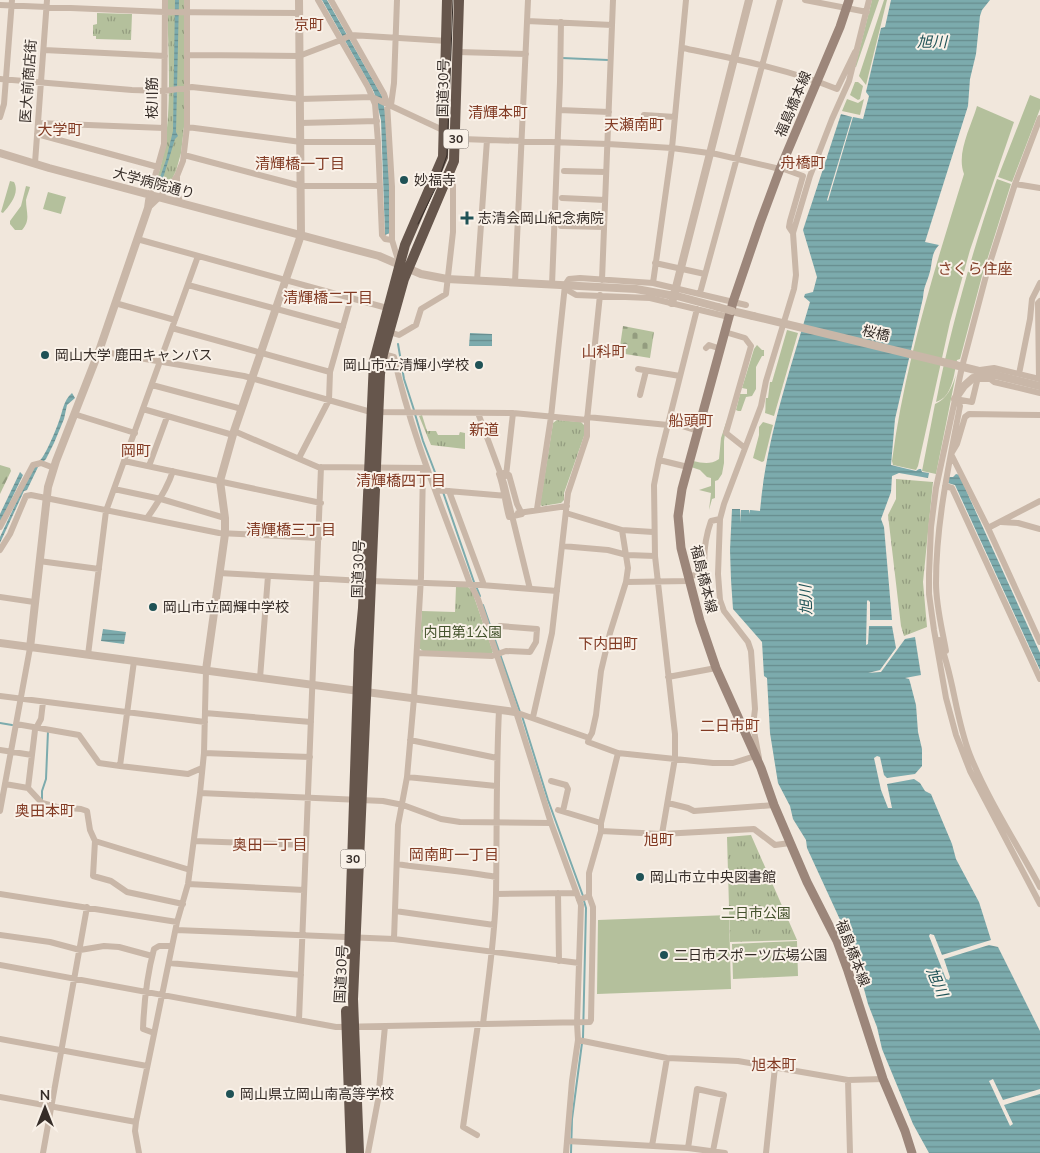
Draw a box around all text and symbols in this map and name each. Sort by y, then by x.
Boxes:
district label: 京町 [294,15,324,35]
water label: 旭川 [917,32,949,52]
street label: 医大前商店街 [16,38,41,124]
street label: 国道30号 [433,58,454,118]
street label: 福島橋本線 [771,68,816,140]
street label: 枝川筋 [143,77,162,119]
district label: 清輝本町 [468,103,528,123]
district label: 天瀬南町 [604,115,664,135]
district label: 大学町 [37,120,83,140]
road number: 30 [444,130,468,148]
district label: 舟橋町 [780,153,826,173]
district label: 清輝橋一丁目 [255,154,345,174]
street label: 大学病院通り [111,163,197,204]
place label: 妙福寺 [414,171,456,190]
marker: 妙福寺 [398,174,410,186]
place label: 志清会岡山紀念病院 [478,209,604,228]
marker: 志清会岡山紀念病院 [460,211,474,225]
district label: さくら住座 [937,259,1013,279]
district label: 清輝橋二丁目 [283,288,373,308]
street label: 桜橋 [860,321,892,346]
district label: 山科町 [581,342,627,362]
place label: 岡山大学 鹿田キャンパス [55,346,213,365]
marker: 岡山大学 鹿田キャンパス [39,349,51,361]
place label: 岡山市立清輝小学校 [343,356,469,375]
marker: 岡山市立清輝小学校 [473,359,485,371]
district label: 船頭町 [668,411,714,431]
district label: 新道 [469,420,499,440]
district label: 岡町 [121,441,151,461]
district label: 清輝橋四丁目 [356,471,446,491]
district label: 清輝橋三丁目 [246,520,336,540]
street label: 国道30号 [348,539,369,599]
street label: 福島橋本線 [686,543,721,615]
water label: 旭川 [795,583,817,615]
place label: 岡山市立岡輝中学校 [163,598,289,617]
marker: 岡山市立岡輝中学校 [147,601,159,613]
park label: 内田第1公園 [424,623,502,642]
district label: 下内田町 [578,634,638,654]
district label: 二日市町 [700,716,760,736]
district label: 奥田本町 [15,801,75,821]
district label: 旭町 [644,830,674,850]
district label: 奥田一丁目 [232,835,308,855]
district label: 岡南町一丁目 [409,845,499,865]
road number: 30 [340,850,366,869]
place label: 岡山市立中央図書館 [650,868,776,887]
marker: 岡山市立中央図書館 [634,871,646,883]
park label: 二日市公園 [721,904,791,923]
street label: 福島橋本線 [831,917,874,989]
street label: 国道30号 [330,944,353,1004]
place label: 二日市スポーツ広場公園 [674,946,828,965]
marker: 二日市スポーツ広場公園 [658,949,670,961]
water label: 旭川 [922,964,953,1002]
district label: 旭本町 [751,1055,797,1075]
north arrow [20,1083,70,1133]
place label: 岡山県立岡山南高等学校 [240,1085,394,1104]
text: N [40,1086,50,1105]
marker: 岡山県立岡山南高等学校 [224,1088,236,1100]

